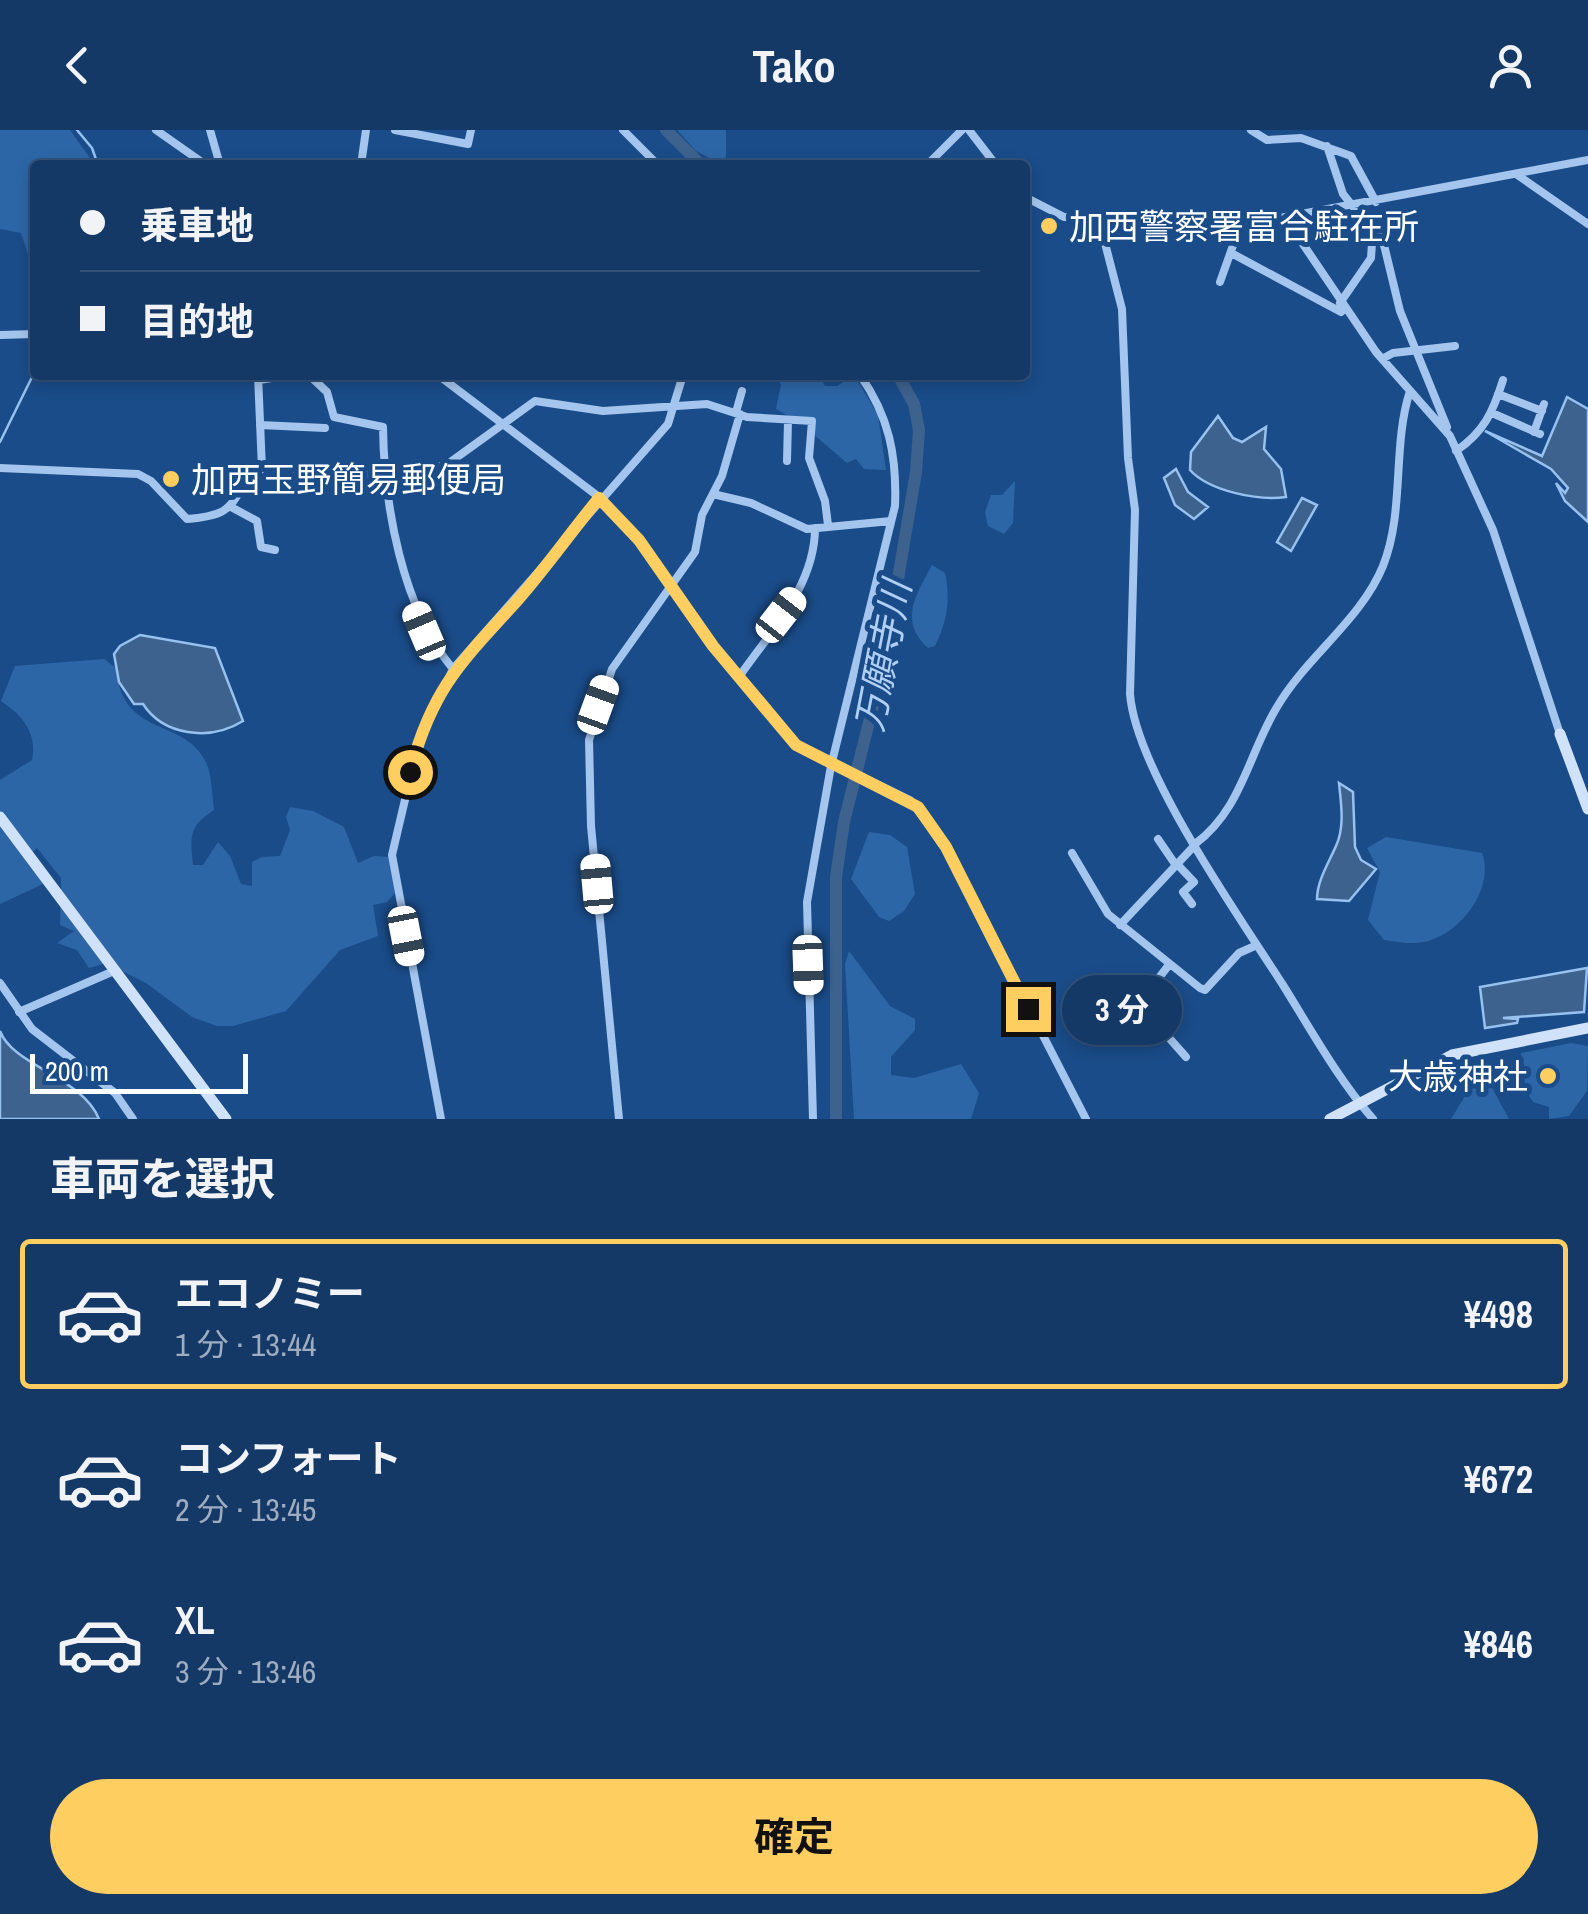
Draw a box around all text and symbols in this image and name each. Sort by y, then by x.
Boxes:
text: Tako [752,35,836,96]
icon: back [50,38,105,93]
icon: person [1483,38,1538,93]
text: 乗車地 [140,200,254,251]
place label: 加西警察署富合駐在所 [1069,203,1419,250]
marker: 加西警察署富合駐在所 [1038,215,1060,237]
text: 目的地 [140,296,254,347]
place label: 加西玉野簡易郵便局 [191,456,506,503]
marker: 加西玉野簡易郵便局 [160,468,182,490]
water label: 万願寺川 [843,573,923,735]
car [751,582,811,648]
car [398,598,450,664]
car [574,672,622,738]
route start [388,750,433,795]
car [579,853,615,915]
car [386,904,426,968]
car [792,934,824,996]
callout: 3 分 [1063,974,1183,1044]
route end [1006,987,1051,1032]
text: 3 分 [1095,988,1149,1031]
scale bar [30,1049,248,1094]
text: 200 m [45,1052,109,1090]
place label: 大歳神社 [1388,1053,1528,1100]
marker: 大歳神社 [1537,1065,1559,1087]
text: 車両を選択 [50,1148,275,1209]
text: エコノミー [175,1268,365,1319]
icon: car [55,1269,145,1359]
text: ¥498 [1464,1289,1533,1340]
text: 1 分 · 13:44 [175,1323,316,1366]
text: コンフォート [175,1433,402,1484]
icon: car [55,1434,145,1524]
text: ¥672 [1464,1454,1533,1505]
text: 2 分 · 13:45 [175,1488,316,1531]
text: XL [175,1595,215,1646]
icon: car [55,1599,145,1689]
text: ¥846 [1464,1619,1533,1670]
text: 3 分 · 13:46 [175,1650,316,1693]
button: 確定 [50,1779,1538,1894]

